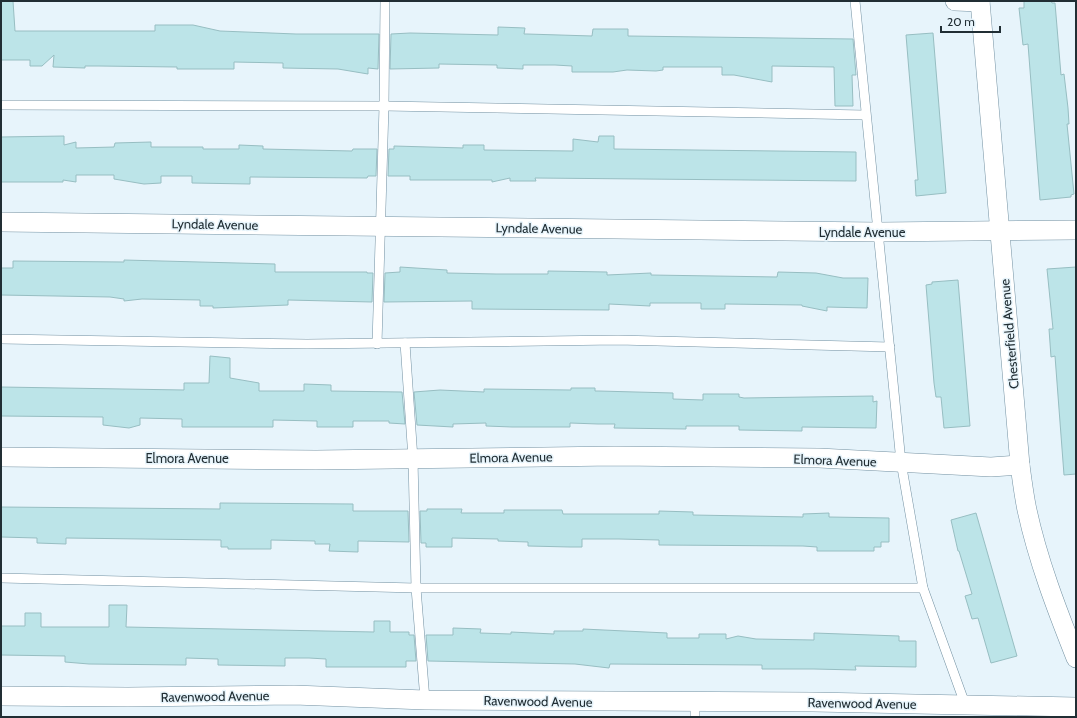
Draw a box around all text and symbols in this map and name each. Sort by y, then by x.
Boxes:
scale bar [941,8,1000,34]
text: 20 m [947,14,975,29]
street label: Lyndale Avenue [172,215,259,233]
street label: Lyndale Avenue [496,219,583,237]
street label: Lyndale Avenue [819,224,906,240]
street label: Chesterfield Avenue [996,278,1022,390]
street label: Elmora Avenue [469,448,553,466]
street label: Elmora Avenue [145,450,229,466]
street label: Elmora Avenue [793,451,877,469]
street label: Ravenwood Avenue [160,687,270,705]
street label: Ravenwood Avenue [483,692,593,710]
street label: Ravenwood Avenue [807,694,917,712]

